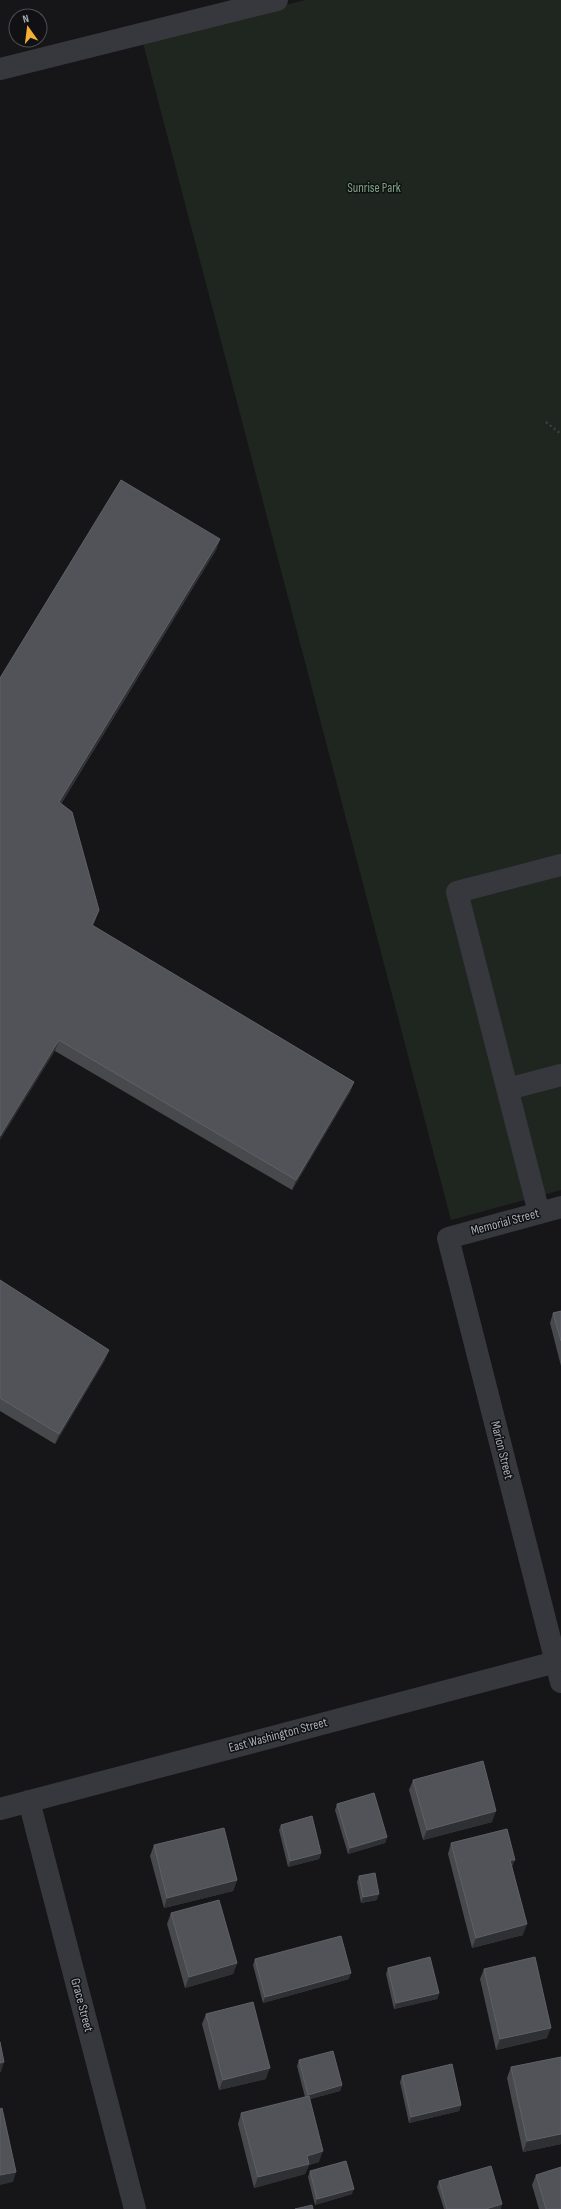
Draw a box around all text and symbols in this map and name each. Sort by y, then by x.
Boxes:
north arrow [8,8,48,48]
text: N [21,12,30,26]
park label: Sunrise Park [347,180,401,196]
street label: Memorial Street [469,1205,541,1239]
street label: Marion Street [487,1419,517,1481]
street label: East Washington Street [227,1714,329,1756]
street label: Grace Street [67,1976,97,2034]

